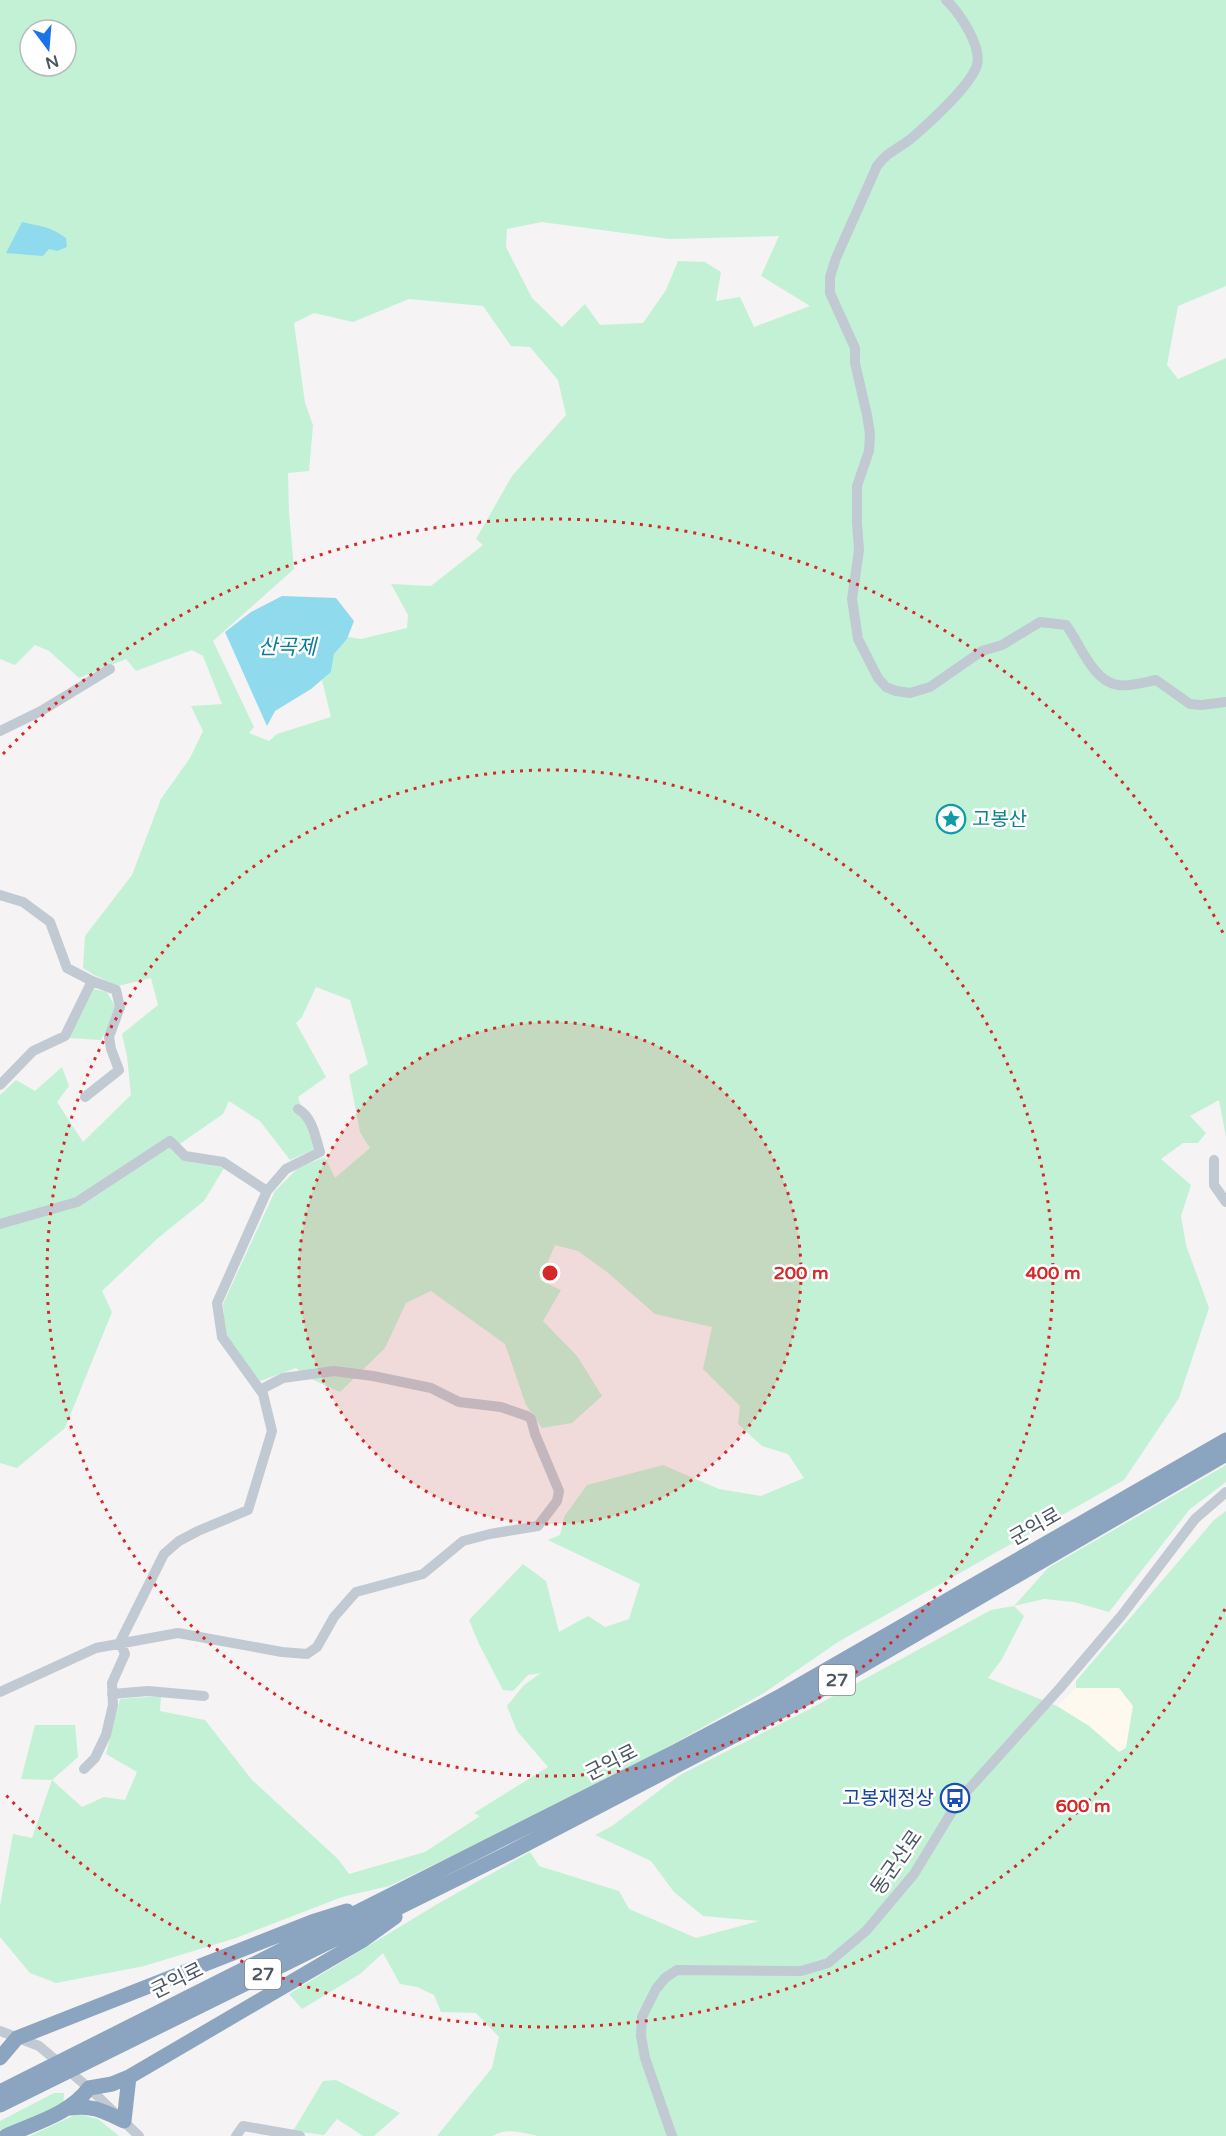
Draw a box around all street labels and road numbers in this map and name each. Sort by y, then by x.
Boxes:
street label: 군익로 [1006,1503,1065,1551]
road number: 27 [819,1665,855,1695]
street label: 군익로 [581,1740,641,1786]
street label: 동군산로 [866,1826,928,1900]
street label: 군익로 [147,1958,208,2004]
road number: 27 [245,1959,281,1989]

